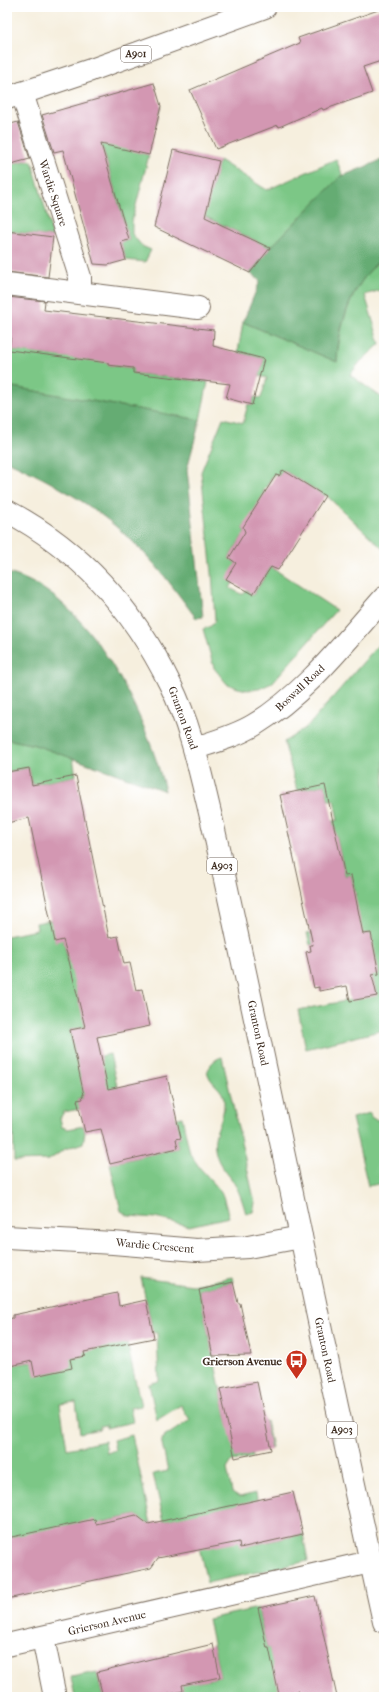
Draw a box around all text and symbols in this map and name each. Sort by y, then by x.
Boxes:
road number: A901 [121,46,151,62]
street label: Wardie Square [36,157,70,229]
street label: Boswall Road [273,661,328,714]
street label: Granton Road [166,685,201,752]
road number: A903 [207,858,237,874]
street label: Granton Road [245,999,271,1068]
street label: Wardie Crescent [114,1236,195,1256]
street label: Granton Road [312,1316,338,1385]
bus stop icon: Grierson Avenue [284,1348,310,1381]
place label: Grierson Avenue [202,1355,283,1368]
road number: A903 [327,1422,357,1438]
street label: Grierson Avenue [67,1608,148,1638]

